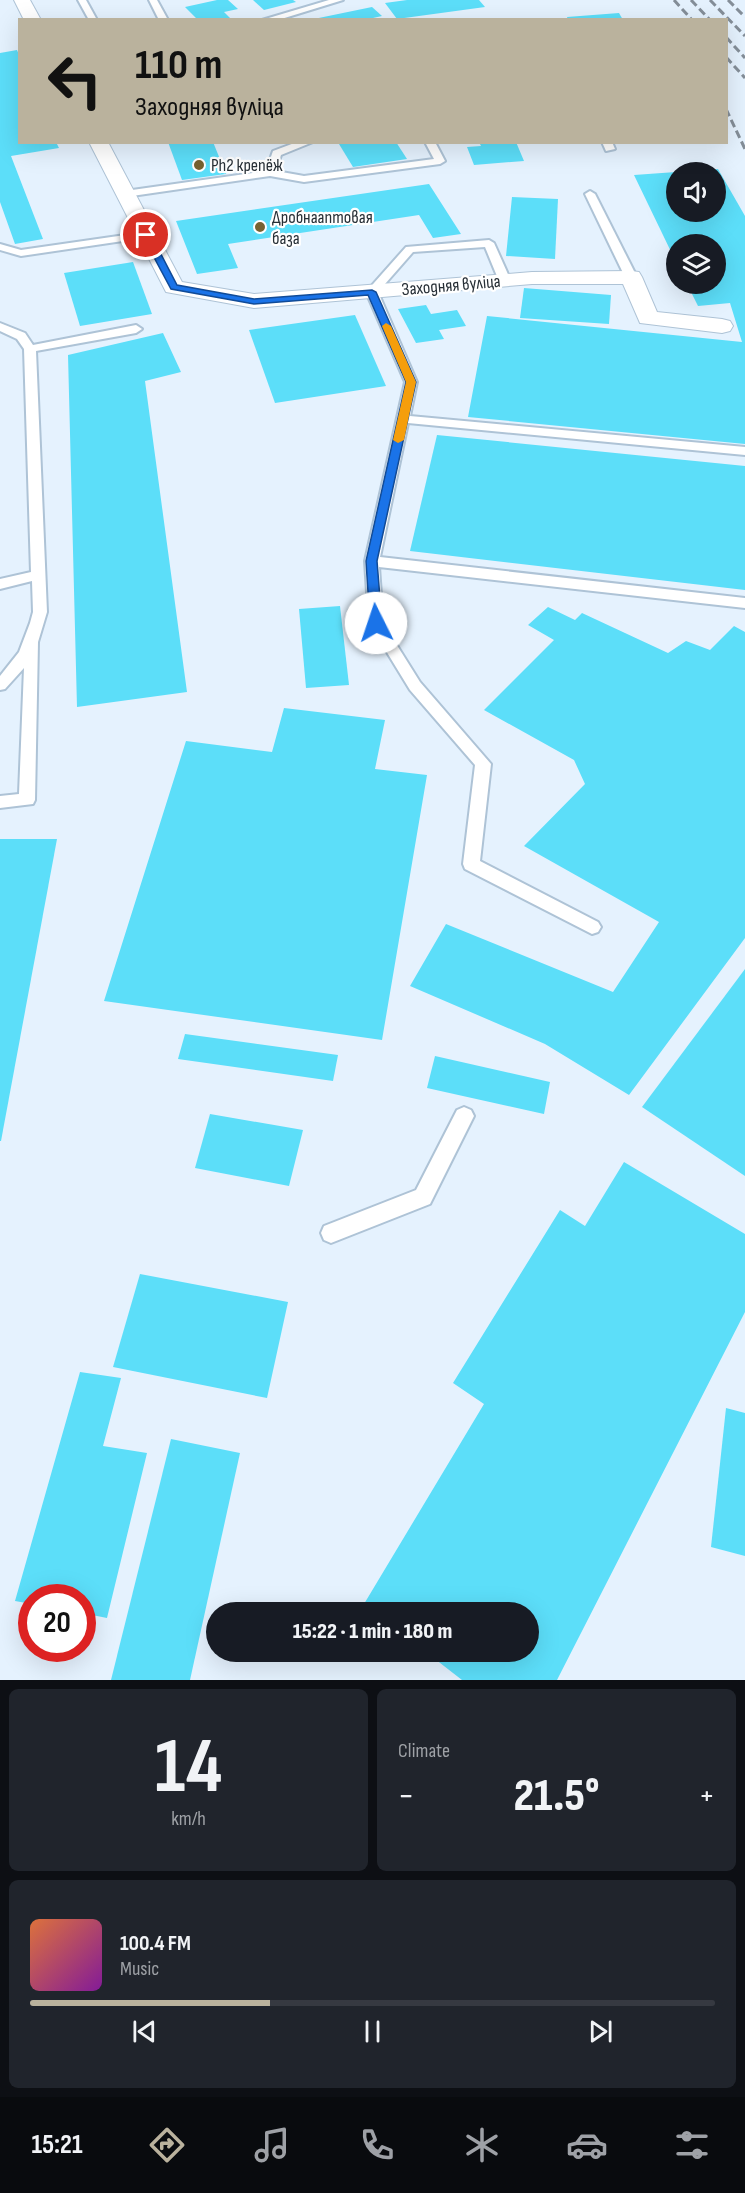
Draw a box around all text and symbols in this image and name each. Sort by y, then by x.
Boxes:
text: 110 m [135,40,222,91]
icon: left [36,42,114,120]
text: Заходняя вуліца [135,91,284,123]
place label: Ph2 крепёж [211,155,283,176]
marker: Ph2 крепёж [192,158,206,172]
map controls [666,162,726,294]
button: sound [666,162,726,222]
place label: Дробнааптовая база [272,207,373,249]
pin [120,209,171,260]
icon: arrive [129,218,162,251]
marker: Дробнааптовая база [253,220,267,234]
button: layers [666,234,726,294]
street label: Заходняя вуліца [401,271,501,300]
position arrow [344,591,408,655]
speed limit sign: 20 [18,1584,96,1662]
text: 15:22 · 1 min · 180 m [293,1618,452,1645]
text: 14 [155,1721,222,1814]
text: Climate [398,1739,450,1763]
text: 21.5° [514,1769,599,1824]
text: − [398,1776,414,1816]
text: + [699,1776,715,1816]
text: km/h [171,1807,206,1831]
text: 100.4 FM [120,1930,191,1957]
text: Music [120,1957,159,1981]
icon: previous [128,2015,161,2048]
icon: pause [356,2015,389,2048]
icon: next [584,2015,617,2048]
icon: directions [146,2124,188,2166]
icon: music [251,2124,293,2166]
icon: phone [356,2124,398,2166]
icon: climate [461,2124,503,2166]
icon: car [566,2124,608,2166]
icon: filters [671,2124,713,2166]
text: 15:21 [32,2129,83,2161]

